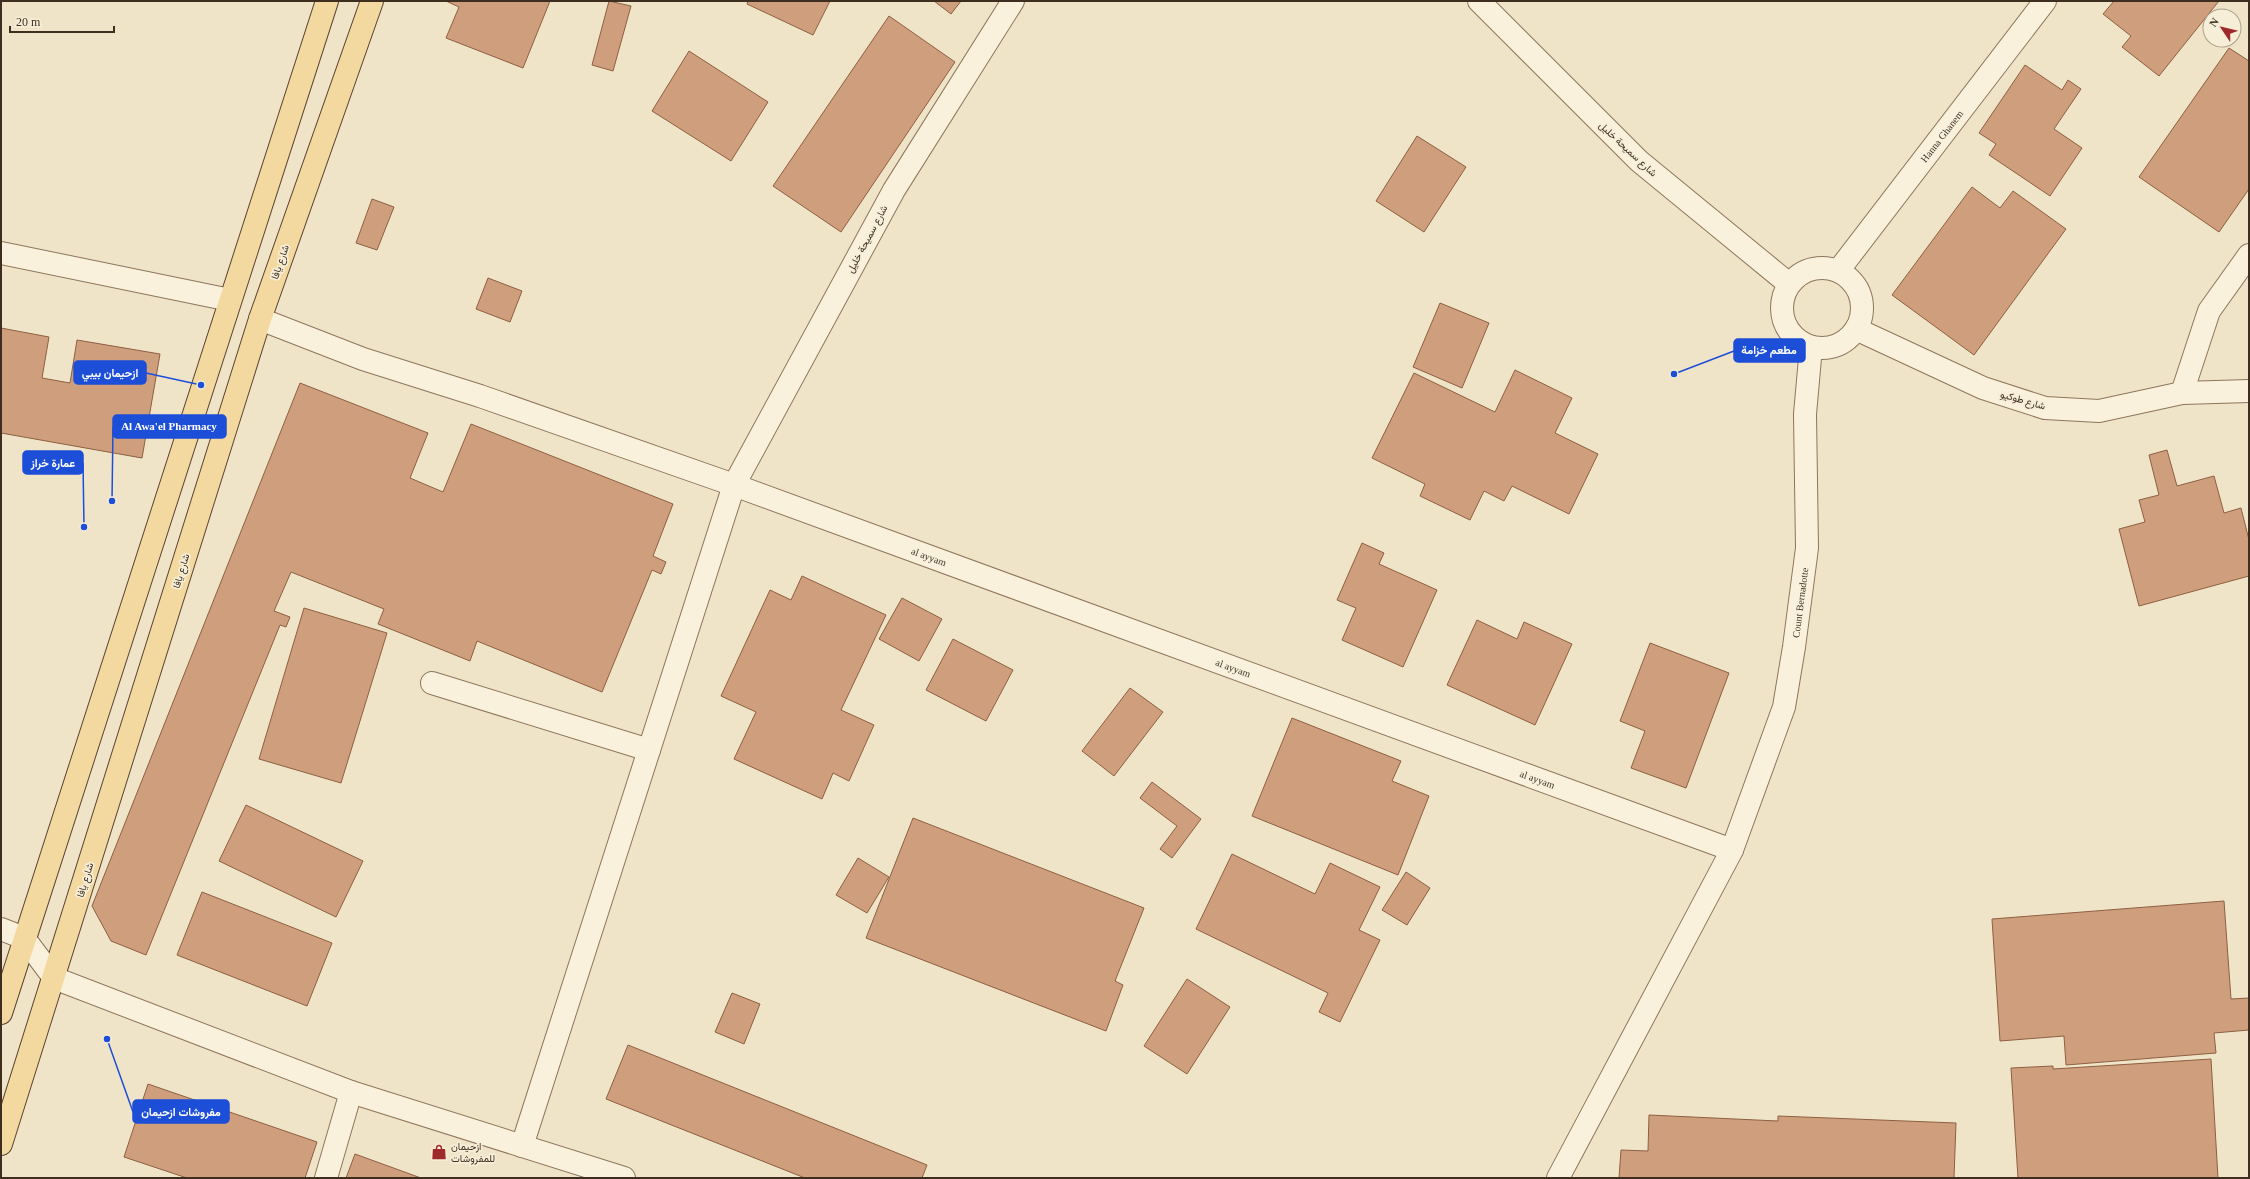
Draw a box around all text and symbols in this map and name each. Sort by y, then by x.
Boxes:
scale bar [10,8,114,34]
north arrow [2202,8,2242,48]
text: 20 m [16,15,41,29]
text: N [2207,16,2221,29]
street label: Hanna Ghanem [1918,108,1965,164]
street label: شارع سميحة خليل [1596,119,1659,179]
street label: شارع سميحة خليل [845,203,890,275]
street label: شارع يافا [269,243,292,281]
callout: مطعم خزامة [1734,339,1805,362]
text: مطعم خزامة [1741,344,1797,358]
callout: ازحيمان بيبي [74,361,146,384]
text: ازحيمان بيبي [82,367,138,382]
street label: شارع طوكيو [1999,388,2047,413]
callout: Al Awa'el Pharmacy [113,415,226,438]
text: Al Awa'el Pharmacy [121,420,217,432]
callout: عمارة خراز [23,451,83,474]
text: عمارة خراز [30,457,75,470]
street label: al ayyam [910,545,948,568]
street label: شارع يافا [171,552,192,590]
street label: Count Bernadotte [1790,566,1810,639]
street label: al ayyam [1214,656,1253,679]
street label: al ayyam [1519,767,1557,790]
street label: شارع يافا [75,861,96,899]
callout: مفروشات ازحيمان [133,1100,229,1123]
text: مفروشات ازحيمان [141,1106,221,1119]
place label: ازحيمان للمفروشات [451,1141,495,1165]
shop icon: ازحيمان للمفروشات [430,1143,448,1161]

